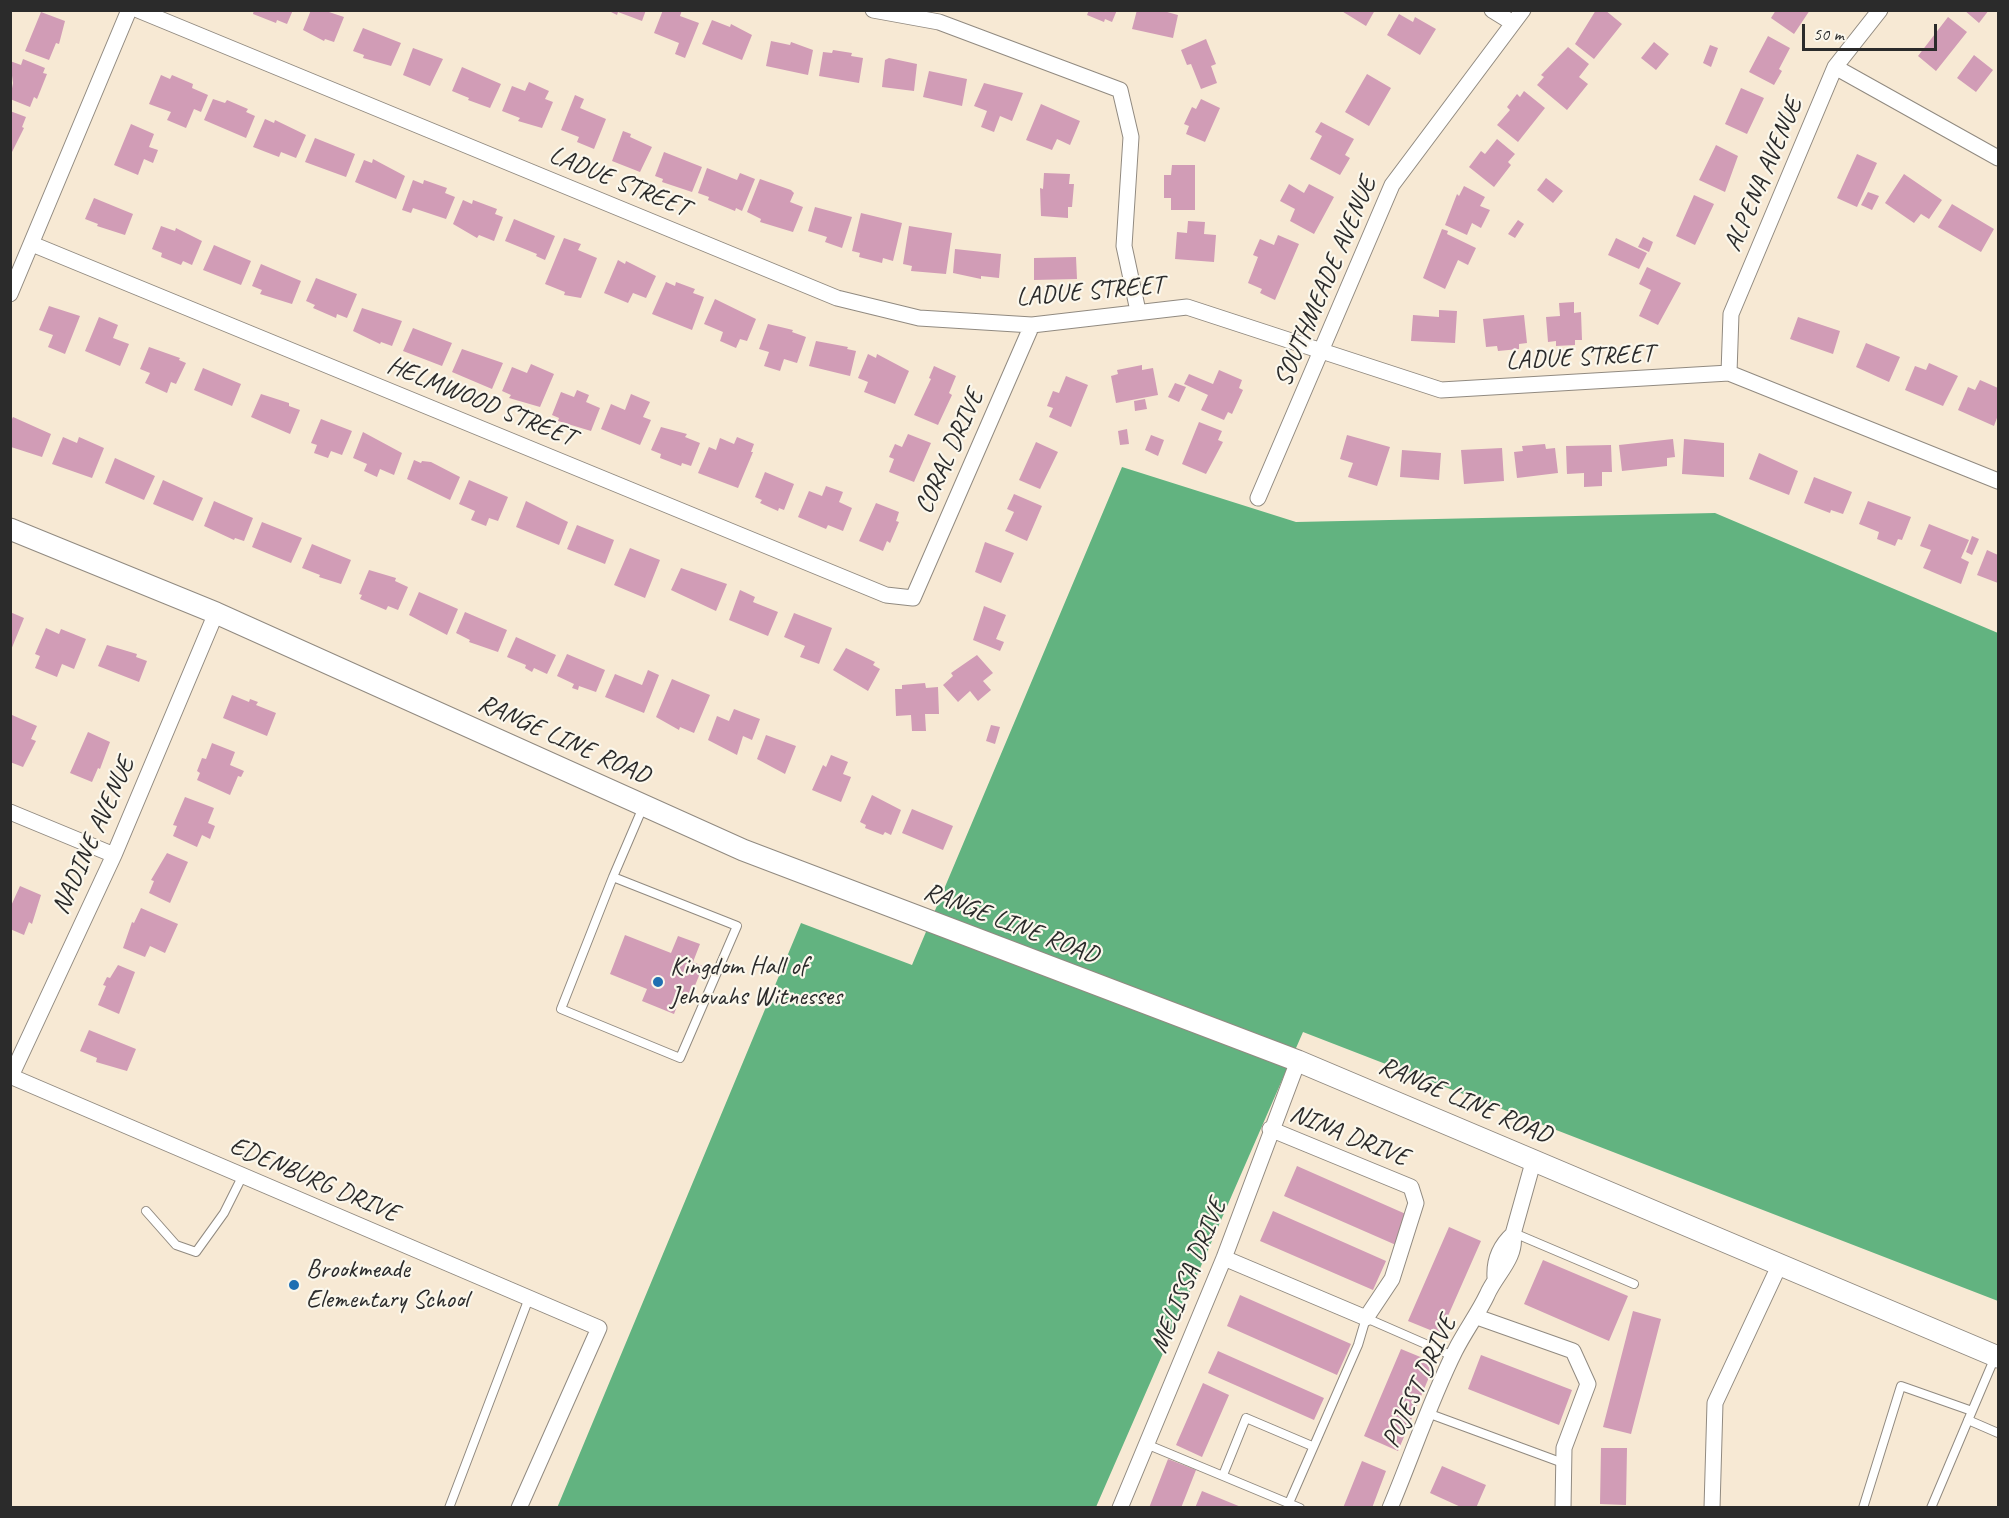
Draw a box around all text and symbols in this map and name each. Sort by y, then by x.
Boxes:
scale bar [1805,12,1940,50]
text: 50 m [1813,23,1844,45]
street label: ALPENA AVENUE [1718,94,1810,256]
street label: LADUE STREET [544,140,694,224]
street label: SOUTHMEADE AVENUE [1268,173,1384,391]
street label: LADUE STREET [1015,270,1165,314]
street label: LADUE STREET [1505,339,1655,377]
street label: HELMWOOD STREET [382,350,580,454]
street label: CORAL DRIVE [909,385,991,519]
street label: RANGE LINE ROAD [473,688,655,792]
street label: NADINE AVENUE [46,753,142,919]
street label: RANGE LINE ROAD [919,876,1103,972]
place label: Kingdom Hall of Jehovahs Witnesses [670,951,842,1012]
marker: Kingdom Hall of Jehovahs Witnesses [651,975,665,989]
street label: RANGE LINE ROAD [1374,1051,1556,1151]
street label: NINA DRIVE [1285,1098,1413,1174]
street label: EDENBURG DRIVE [225,1130,403,1230]
street label: MELISSA DRIVE [1144,1195,1234,1357]
place label: Brookmeade Elementary School [306,1254,468,1316]
marker: Brookmeade Elementary School [287,1278,301,1292]
street label: POJEST DRIVE [1376,1311,1464,1453]

